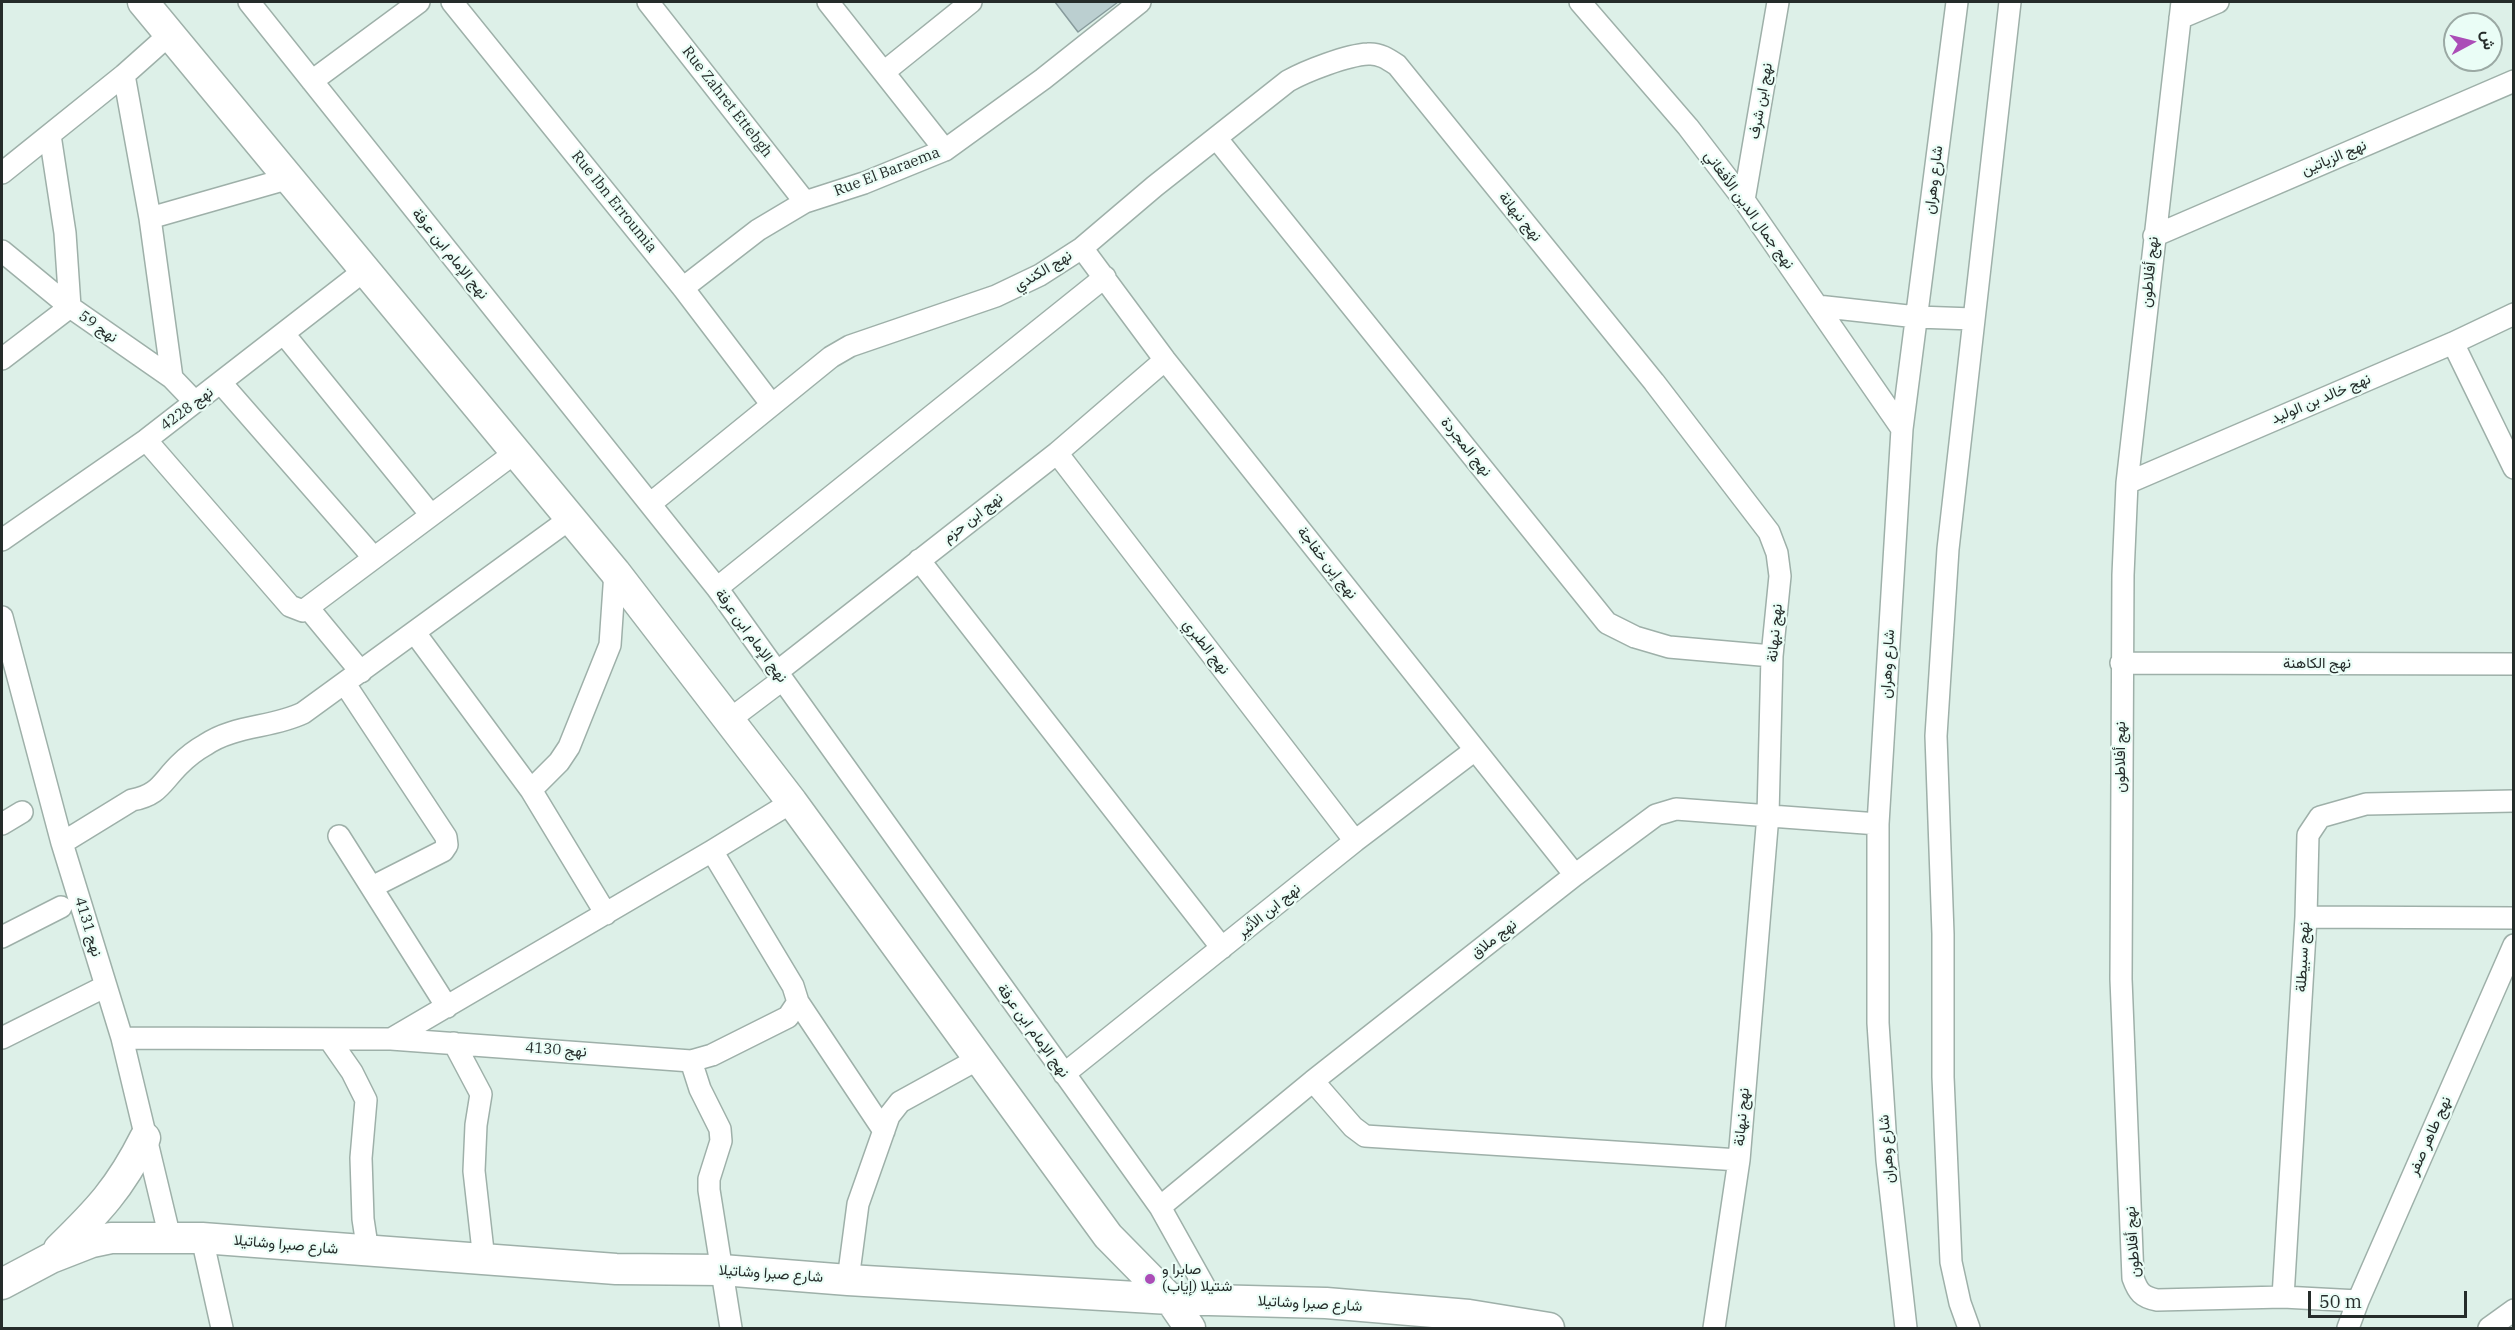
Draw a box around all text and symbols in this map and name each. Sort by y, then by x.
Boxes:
north arrow [2443,12,2503,72]
text: ش [2478,29,2500,51]
street label: Rue Zahret Ettebgh [678,43,776,161]
street label: نهج ابن شرف [1745,61,1777,141]
street label: نهج الزياتين [2299,136,2369,180]
street label: Rue El Baraema [831,144,943,200]
street label: شارع وهران [1921,145,1947,215]
street label: Rue Ibn Erroumia [567,147,661,257]
street label: نهج جمال الدين الأفغاني [1700,147,1798,273]
street label: نهج نبهانة [1495,189,1545,245]
street label: نهج الإمام ابن عرفة [408,205,492,303]
street label: نهج أفلاطون [2137,235,2163,309]
street label: نهج الكندي [1011,247,1075,295]
street label: نهج 59 [75,307,121,347]
street label: نهج خالد بن الوليد [2269,370,2373,428]
street label: نهج 4228 [157,383,217,435]
street label: نهج المجردة [1437,414,1495,480]
street label: نهج ابن حزم [939,489,1007,547]
street label: نهج إبن خفاجة [1293,523,1361,603]
street label: نهج الإمام ابن عرفة [711,586,791,686]
street label: نهج نبهانة [1763,603,1787,663]
street label: نهج الطبري [1179,616,1233,678]
street label: شارع وهران [1877,629,1899,699]
street label: نهج الكاهنة [2283,655,2351,673]
street label: نهج أفلاطون [2112,721,2130,793]
street label: نهج ابن الأثير [1234,880,1304,942]
street label: نهج 4131 [70,895,106,959]
street label: نهج ملاق [1468,916,1520,962]
street label: نهج سبيطلة [2292,921,2314,993]
street label: نهج الإمام ابن عرفة [993,981,1073,1081]
street label: نهج 4130 [525,1039,587,1061]
street label: نهج نبهانة [1730,1087,1754,1147]
street label: نهج طاهر صفر [2405,1094,2455,1178]
street label: شارع وهران [1875,1114,1899,1184]
street label: نهج أفلاطون [2122,1206,2144,1278]
street label: شارع صبرا وشاتيلا [233,1231,339,1259]
street label: شارع صبرا وشاتيلا [718,1261,824,1287]
place label: صابرا و شتيلا (إياب) [1162,1261,1232,1296]
marker: صابرا و شتيلا (إياب) [1143,1272,1157,1286]
scale bar [2311,1279,2470,1317]
text: 50 m [2319,1290,2362,1313]
street label: شارع صبرا وشاتيلا [1257,1292,1363,1316]

